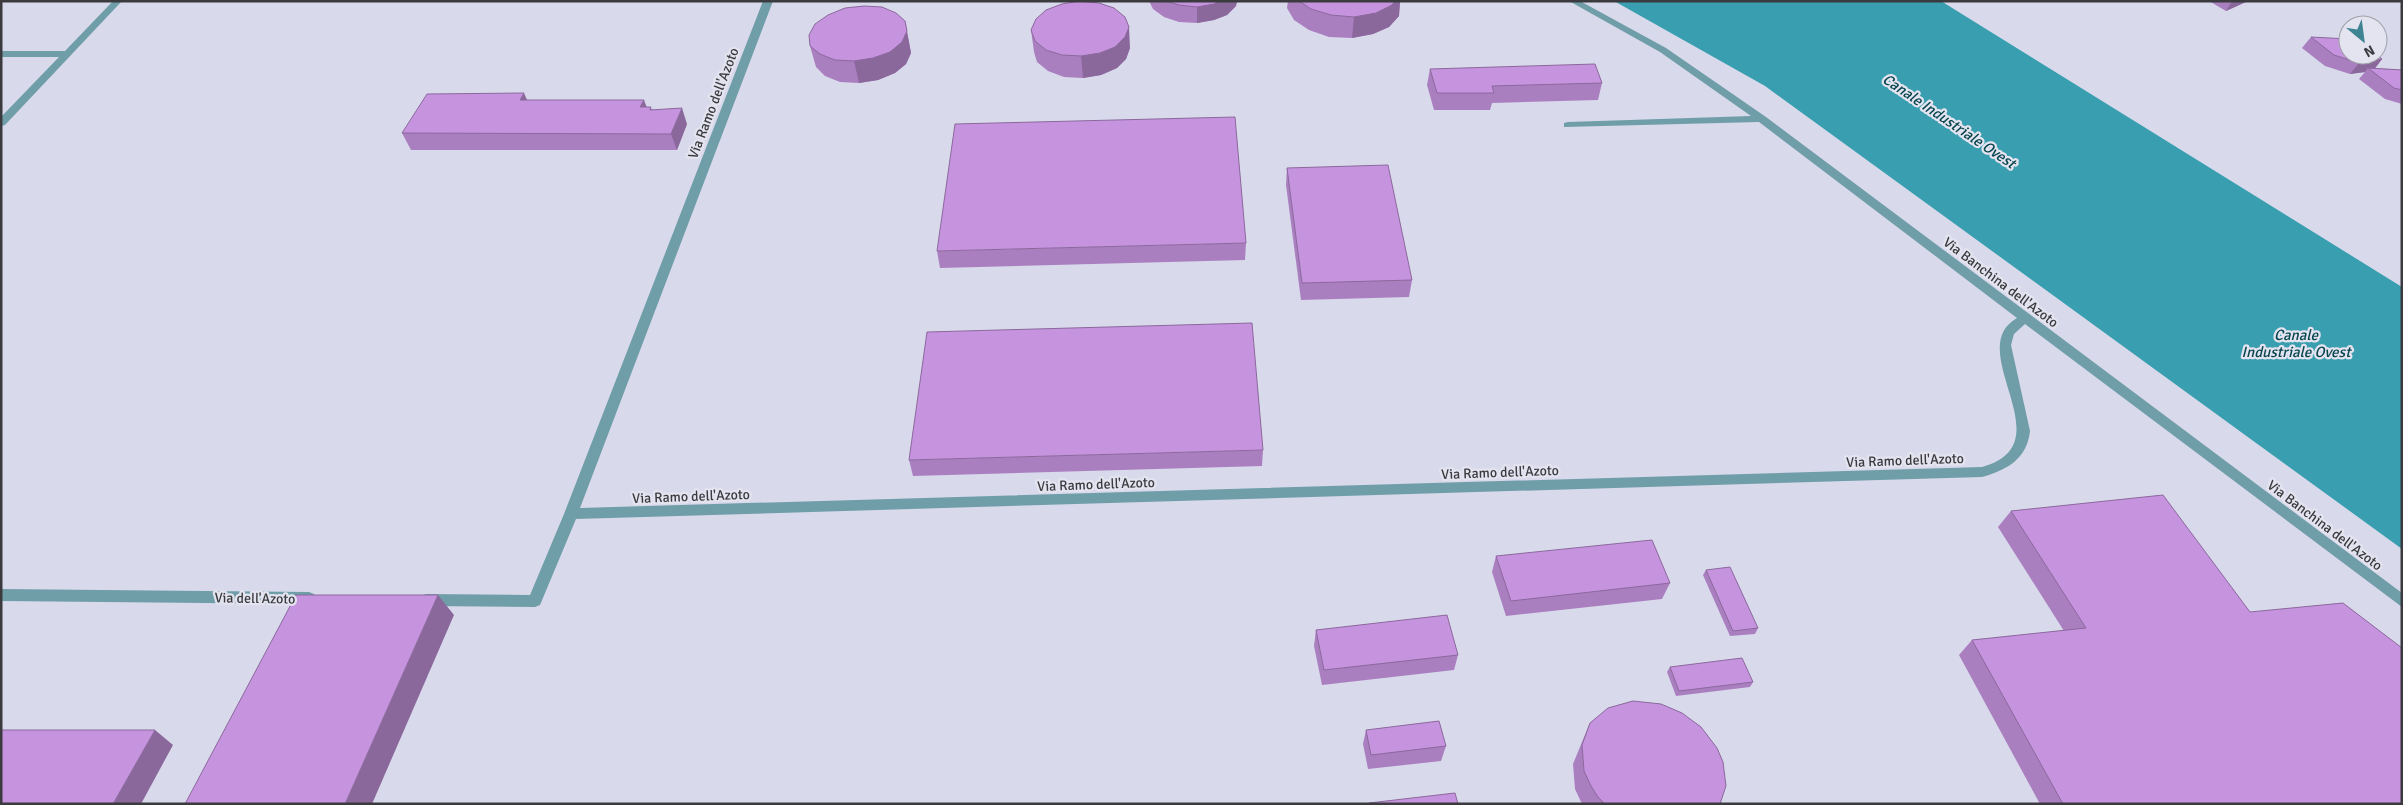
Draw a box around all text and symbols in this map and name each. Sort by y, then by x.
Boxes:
north arrow [2338,15,2388,65]
text: N [2361,41,2377,61]
street label: Via Ramo dell'Azoto [684,45,742,161]
water label: Canale Industriale Ovest [1879,70,2020,173]
street label: Via Banchina dell'Azoto [1940,234,2062,331]
water label: Canale Industriale Ovest [2242,326,2352,361]
street label: Via Ramo dell'Azoto [1846,450,1964,471]
street label: Via Ramo dell'Azoto [1441,462,1559,483]
street label: Via Ramo dell'Azoto [1037,474,1155,495]
street label: Via Banchina dell'Azoto [2264,477,2386,574]
street label: Via Ramo dell'Azoto [632,486,750,507]
street label: Via dell'Azoto [214,589,296,608]

